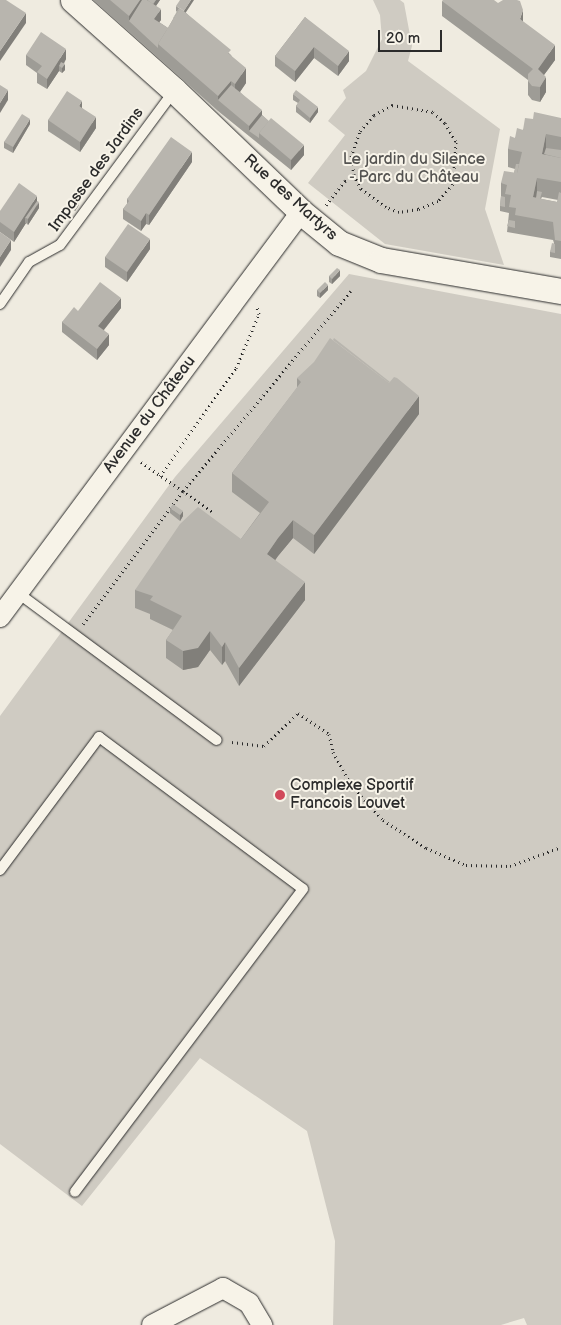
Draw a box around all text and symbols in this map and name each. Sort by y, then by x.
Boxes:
scale bar [381,20,445,52]
text: 20 m [386,29,420,48]
street label: Impasse des Jardins [45,104,149,236]
park label: Le jardin du Silence - Parc du Château [343,150,485,188]
street label: Rue des Martyrs [239,151,341,245]
street label: Avenue du Château [100,353,200,477]
place label: Complexe Sportif Francois Louvet [290,776,414,814]
marker: Complexe Sportif Francois Louvet [274,789,286,801]

